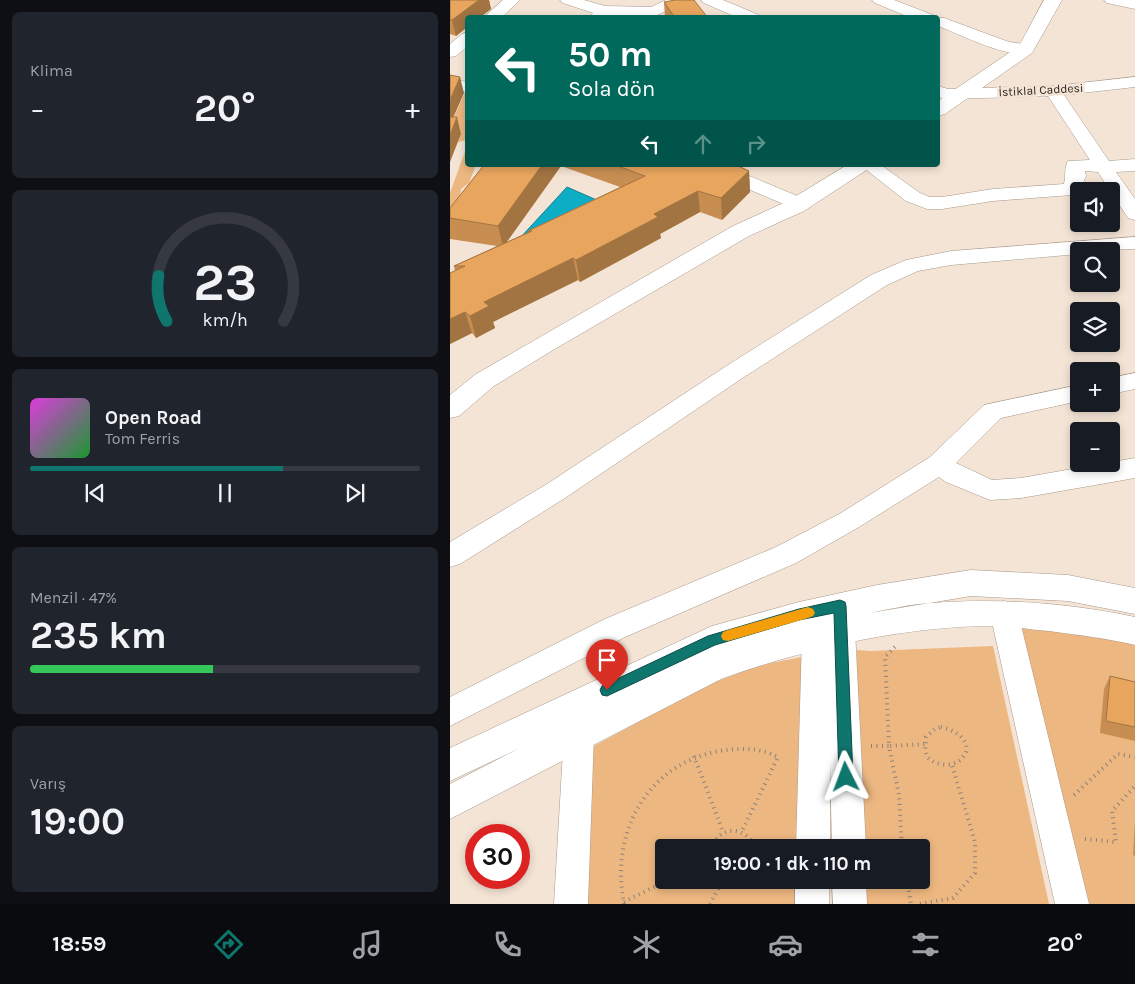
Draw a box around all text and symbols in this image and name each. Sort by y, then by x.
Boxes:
text: 50 m [568,34,653,75]
icon: left [485,35,550,100]
text: Klima [30,61,73,80]
text: Sola dön [568,76,655,102]
street label: İstiklal Caddesi [998,81,1084,99]
text: 20° [194,86,256,131]
text: − [30,92,45,125]
text: + [405,92,420,125]
icon: left [636,130,664,158]
icon: ahead [689,130,717,158]
icon: right [742,130,770,158]
map controls [1070,182,1120,472]
button: sound [1070,182,1120,232]
button: search [1070,242,1120,292]
text: 23 [193,252,257,313]
button: layers [1070,302,1120,352]
text: km/h [202,310,248,331]
button: + [1070,362,1120,412]
text: Open Road [105,407,202,429]
button: − [1070,422,1120,472]
text: Tom Ferris [105,429,180,448]
icon: previous [81,479,109,507]
icon: pause [211,479,239,507]
icon: next [341,479,369,507]
text: Menzil · 47% [30,588,117,607]
text: 235 km [30,613,167,658]
pin [586,639,628,690]
icon: arrive [593,646,621,674]
position arrow [819,750,871,802]
text: Varış [30,774,66,793]
text: 19:00 [30,799,125,844]
speed limit sign: 30 [465,824,530,889]
text: 19:00 · 1 dk · 110 m [714,853,871,875]
icon: directions [211,927,246,962]
icon: music [350,927,385,962]
icon: phone [490,927,525,962]
icon: climate [629,927,664,962]
icon: car [768,927,803,962]
icon: filters [908,927,943,962]
text: 18:59 [52,931,106,957]
text: 20° [1047,931,1083,957]

